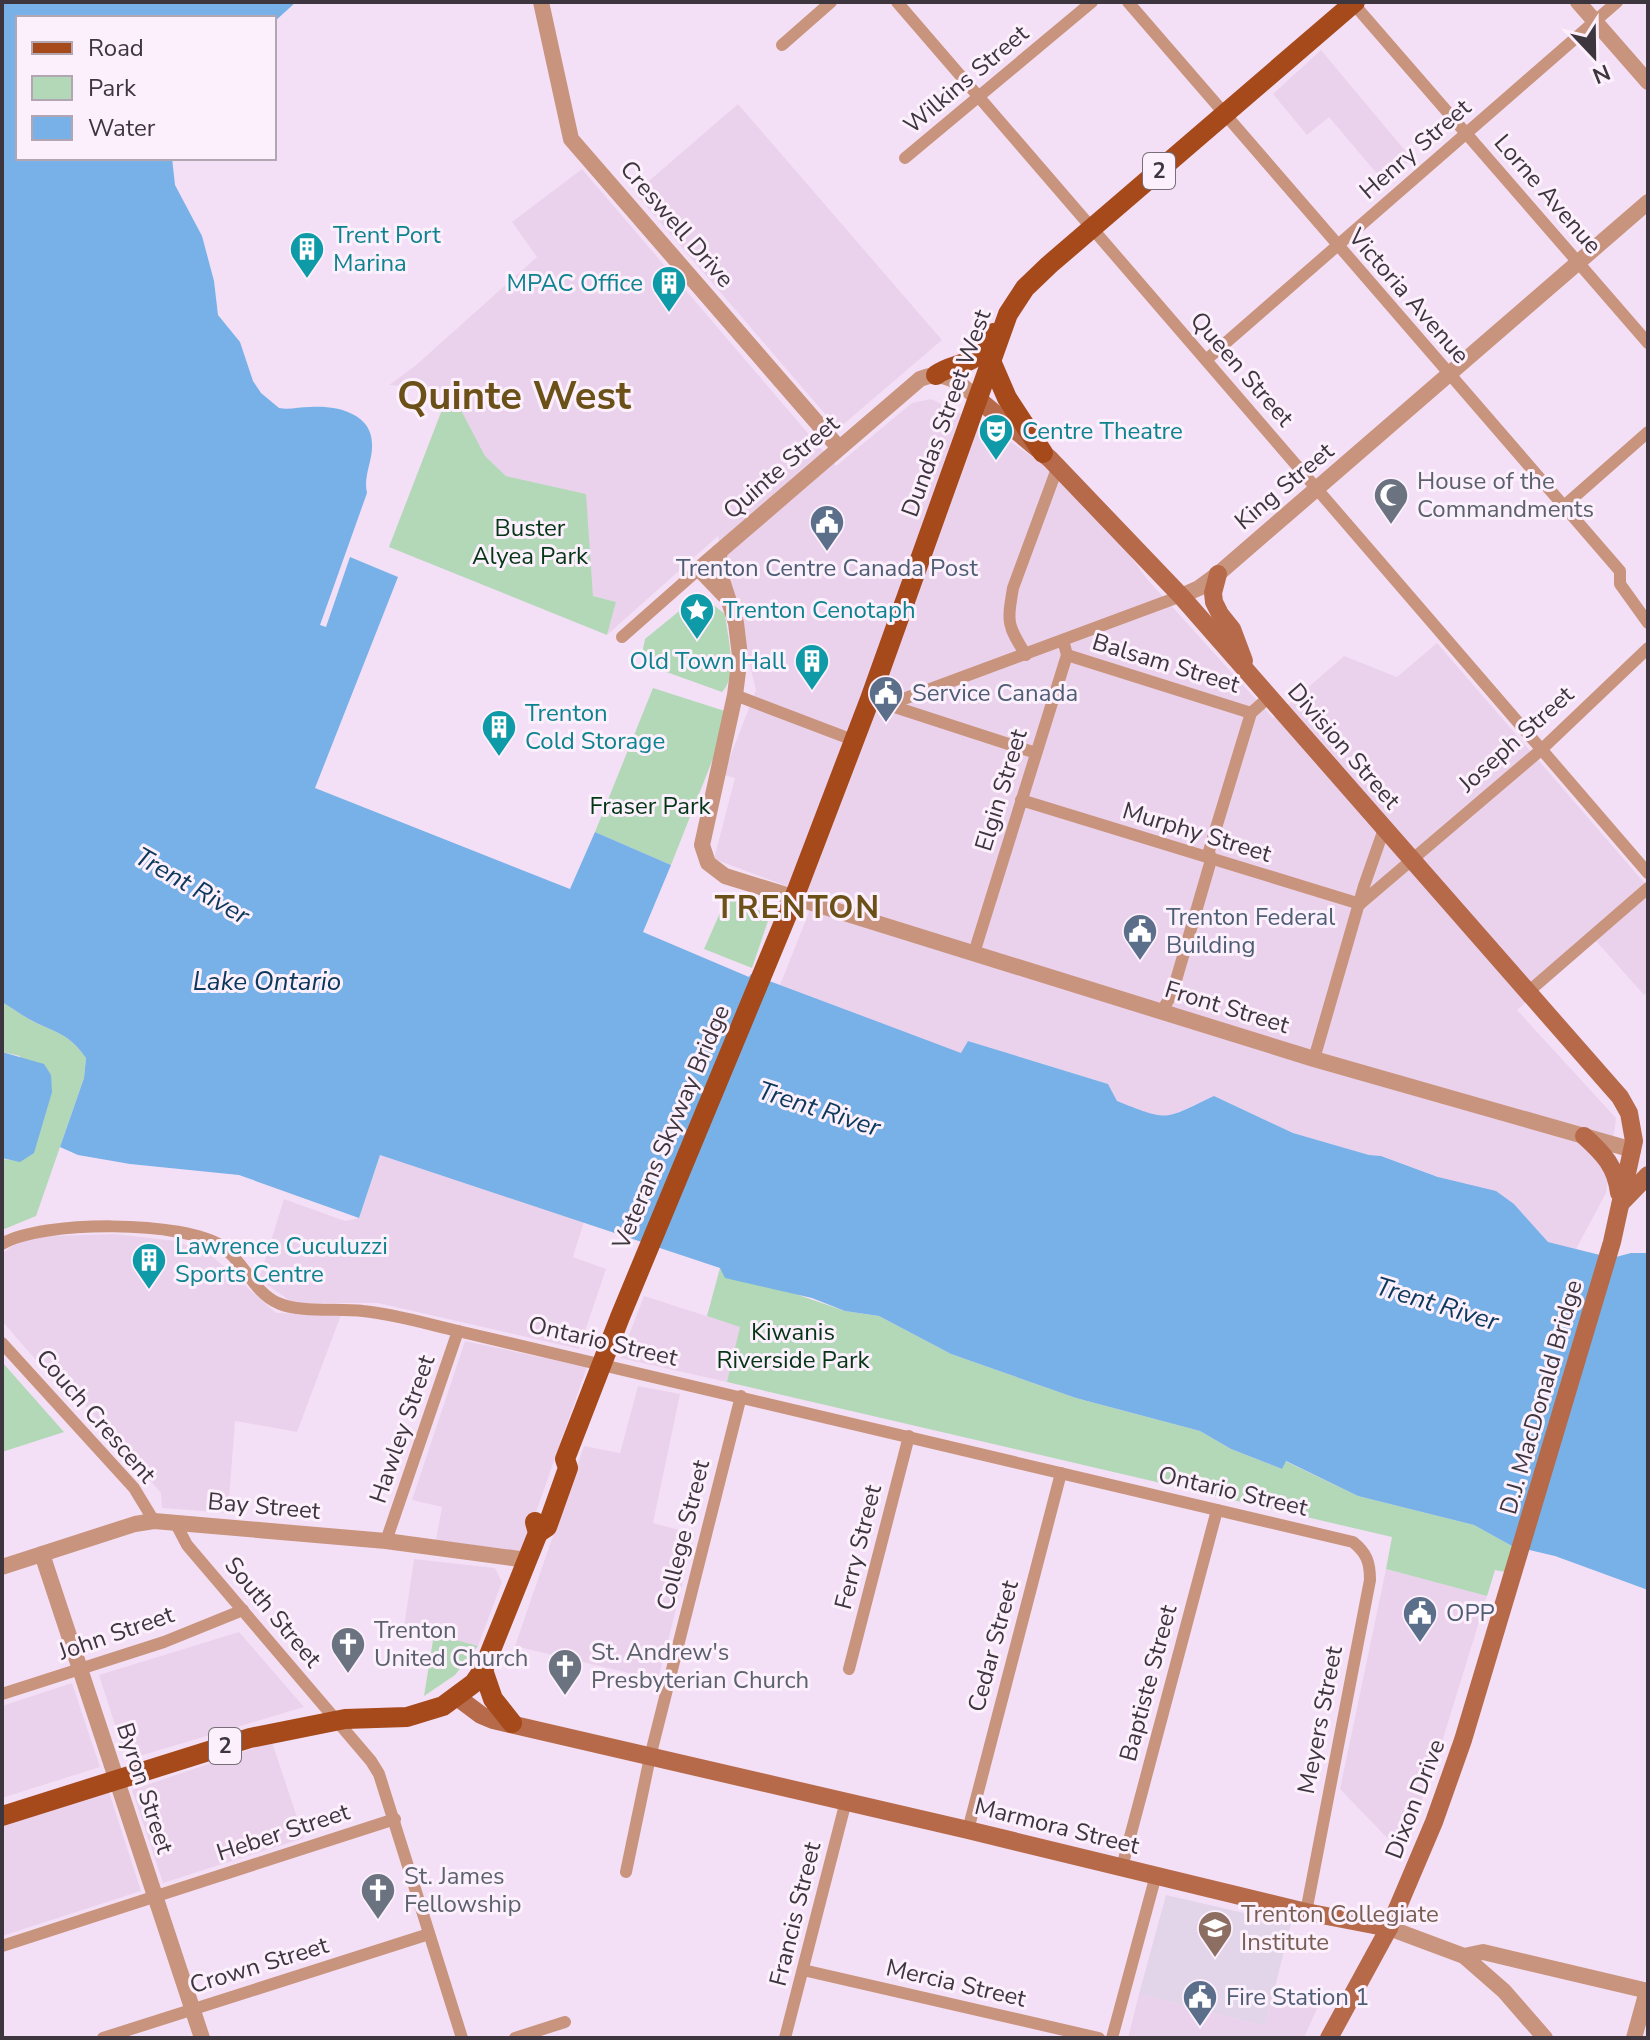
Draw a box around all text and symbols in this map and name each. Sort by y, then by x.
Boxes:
legend [16,16,276,160]
north arrow [1554,16,1634,96]
street label: Wilkins Street [897,17,1036,141]
text: Road [88,32,144,64]
text: N [1588,57,1614,91]
text: Park [88,72,137,104]
street label: Henry Street [1352,91,1478,206]
text: Water [88,112,156,144]
street label: Lorne Avenue [1487,127,1609,261]
road number: 2 [1143,153,1175,189]
street label: Creswell Drive [613,154,741,294]
place label: Trent Port Marina [333,219,441,279]
street label: Victoria Avenue [1341,221,1477,370]
building icon: Trent Port Marina [288,230,326,280]
building icon: MPAC Office [650,264,688,314]
place label: MPAC Office [506,267,643,299]
street label: Dundas Street West [894,304,999,521]
street label: Queen Street [1183,305,1301,434]
district label: Quinte West [397,369,632,423]
street label: Quinte Street [716,407,846,526]
theatre icon: Centre Theatre [977,412,1015,462]
place label: Centre Theatre [1022,415,1183,447]
street label: King Street [1228,435,1341,537]
place label: House of the Commandments [1417,465,1594,525]
mosque icon: House of the Commandments [1372,476,1410,526]
public building icon: Trenton Centre Canada Post [808,503,846,553]
park label: Buster Alyea Park [472,512,589,572]
place label: Trenton Centre Canada Post [676,552,979,584]
place icon: Trenton Cenotaph [678,591,716,641]
place label: Trenton Cenotaph [723,594,916,626]
street label: Balsam Street [1088,625,1244,701]
building icon: Old Town Hall [793,642,831,692]
place label: Old Town Hall [629,645,786,677]
public building icon: Service Canada [867,674,905,724]
street label: Division Street [1280,676,1408,816]
place label: Service Canada [912,677,1078,709]
street label: Joseph Street [1451,678,1581,800]
place label: Trenton Cold Storage [525,697,665,757]
building icon: Trenton Cold Storage [480,708,518,758]
street label: Elgin Street [967,725,1035,855]
park label: Fraser Park [589,790,712,822]
street label: Murphy Street [1119,794,1276,870]
water label: Trent River [128,839,256,933]
district label: TRENTON [715,886,881,929]
place label: Trenton Federal Building [1166,901,1335,961]
public building icon: Trenton Federal Building [1121,912,1159,962]
water label: Lake Ontario [193,964,341,999]
street label: Front Street [1161,973,1294,1041]
street label: Veterans Skyway Bridge [605,1000,737,1255]
water label: Trent River [753,1073,885,1145]
place label: Lawrence Cuculuzzi Sports Centre [175,1230,388,1290]
building icon: Lawrence Cuculuzzi Sports Centre [130,1241,168,1291]
water label: Trent River [1371,1269,1503,1339]
street label: D.J. MacDonald Bridge [1492,1276,1590,1518]
street label: Ontario Street [525,1308,681,1374]
park label: Kiwanis Riverside Park [716,1316,871,1376]
street label: Couch Crescent [29,1342,163,1490]
street label: Hawley Street [362,1350,442,1507]
street label: College Street [649,1456,717,1614]
street label: Ontario Street [1155,1458,1311,1524]
street label: Ferry Street [827,1481,889,1613]
street label: Bay Street [206,1485,322,1527]
street label: South Street [217,1550,329,1675]
street label: Cedar Street [960,1576,1026,1715]
public building icon: OPP [1401,1594,1439,1644]
place label: OPP [1446,1597,1495,1629]
street label: John Street [53,1598,179,1668]
street label: Baptiste Street [1112,1601,1184,1765]
place label: Trenton United Church [374,1614,528,1674]
church icon: Trenton United Church [329,1625,367,1675]
place label: St. Andrew's Presbyterian Church [591,1636,809,1696]
street label: Meyers Street [1290,1643,1350,1797]
church icon: St. Andrew's Presbyterian Church [546,1647,584,1697]
street label: Byron Street [109,1719,181,1858]
road number: 2 [209,1728,241,1764]
street label: Dixon Drive [1378,1735,1452,1863]
street label: Marmora Street [971,1790,1143,1862]
street label: Heber Street [212,1795,354,1869]
street label: Francis Street [762,1838,829,1989]
place label: St. James Fellowship [404,1860,521,1920]
church icon: St. James Fellowship [359,1871,397,1921]
place label: Trenton Collegiate Institute [1241,1898,1439,1958]
school or university icon: Trenton Collegiate Institute [1196,1909,1234,1959]
street label: Crown Street [186,1929,333,2001]
street label: Mercia Street [883,1951,1030,2015]
public building icon: Fire Station 1 [1181,1978,1219,2028]
place label: Fire Station 1 [1226,1981,1369,2013]

